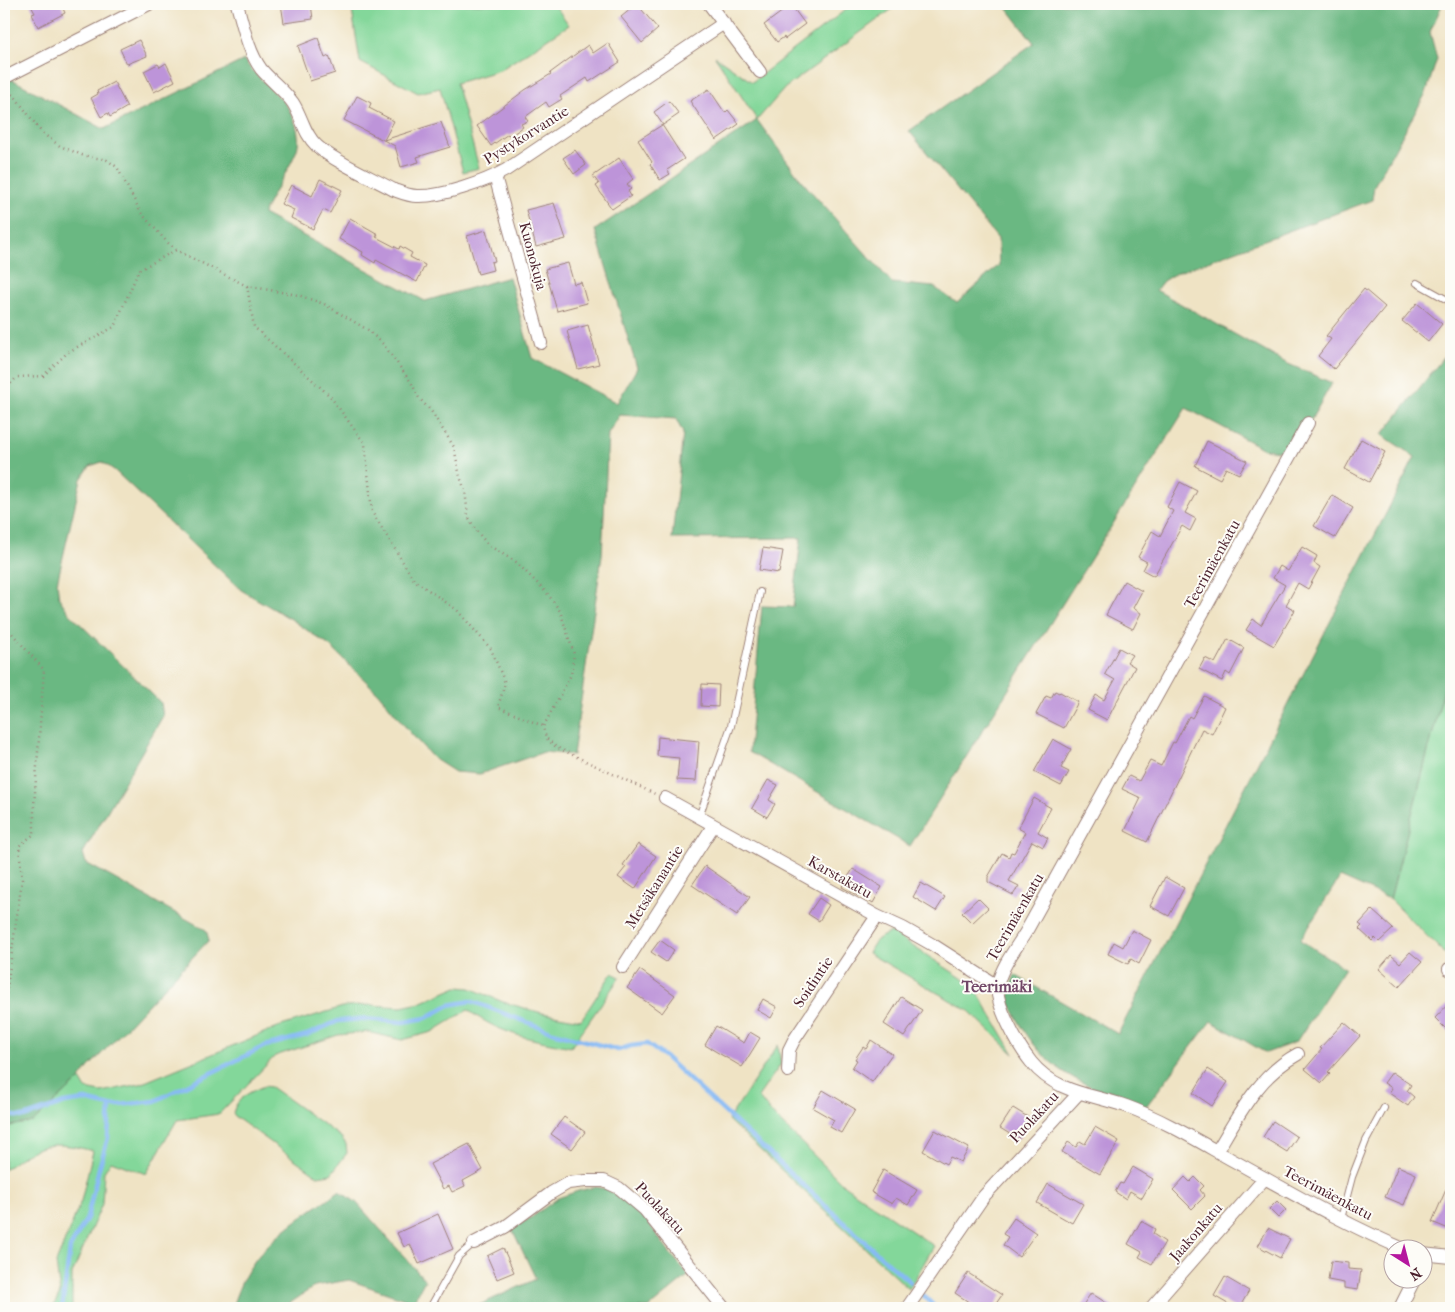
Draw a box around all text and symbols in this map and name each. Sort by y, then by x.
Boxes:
street label: Pystykorvantie [480,101,572,168]
street label: Kuonokuja [515,220,551,293]
street label: Teerimäenkatu [1180,516,1244,611]
street label: Metsäkanantie [621,842,687,932]
street label: Karstakatu [805,852,876,902]
street label: Teerimäenkatu [983,869,1048,964]
street label: Soidintie [789,953,837,1011]
district label: Teerimäki [961,977,1033,996]
street label: Puolakatu [1005,1087,1063,1147]
street label: Teerimäenkatu [1280,1162,1376,1224]
street label: Puolakatu [631,1178,689,1238]
street label: Jaakonkatu [1165,1199,1227,1266]
north arrow [1382,1240,1432,1290]
text: N [1406,1264,1425,1284]

